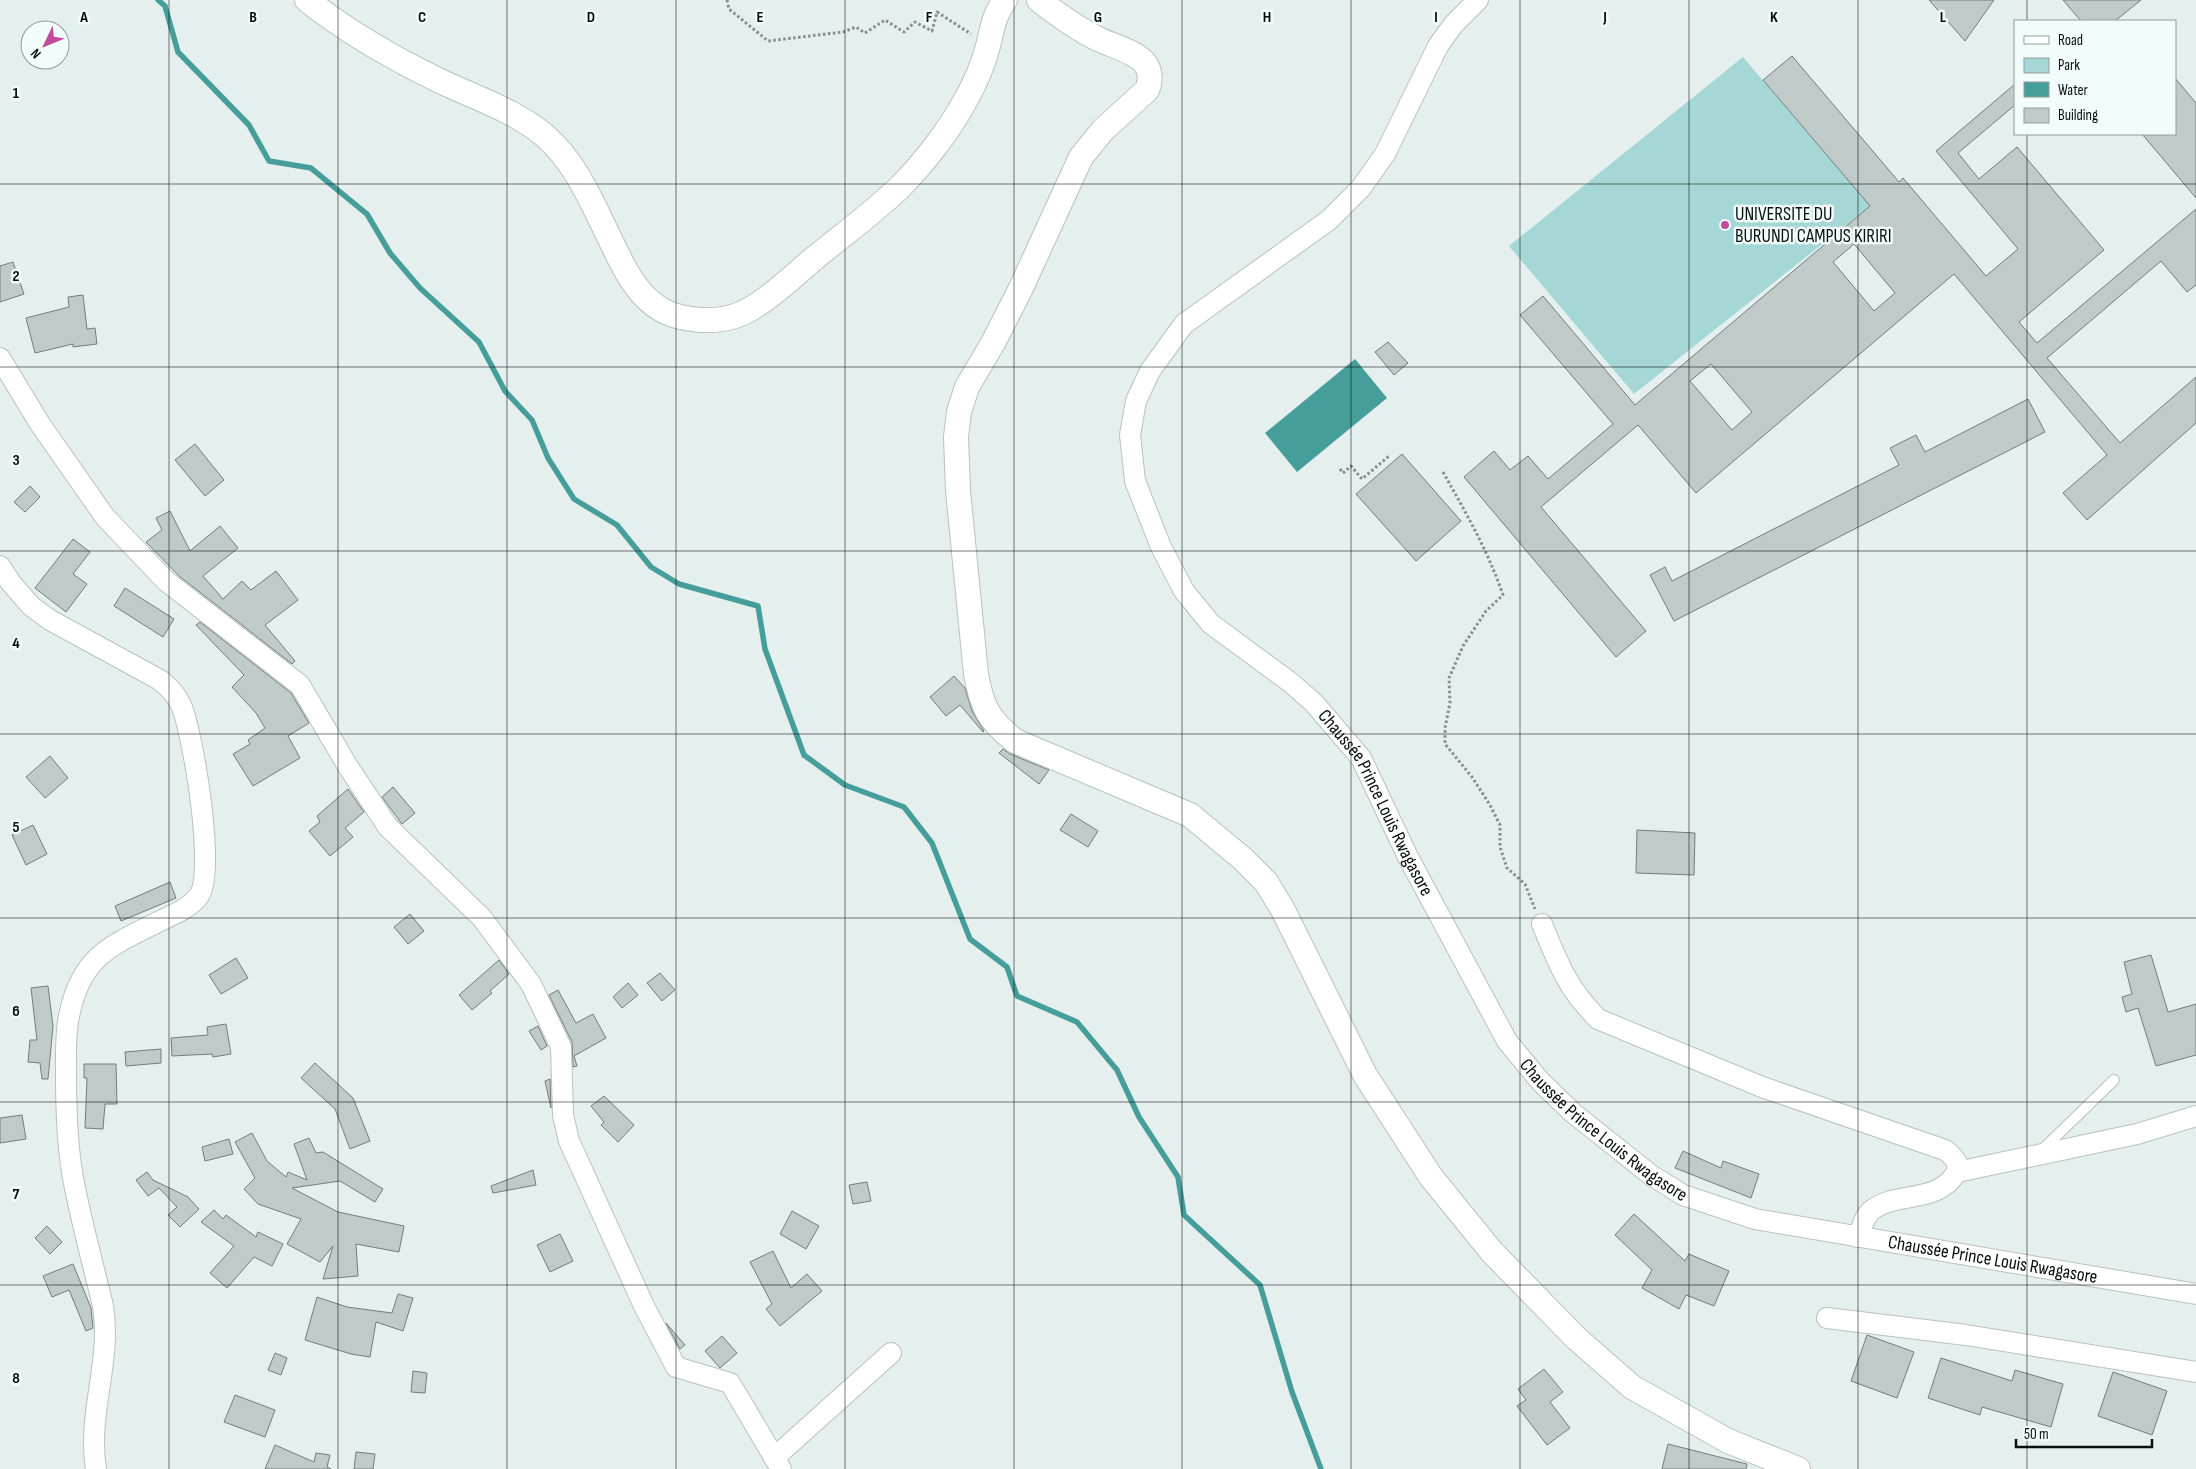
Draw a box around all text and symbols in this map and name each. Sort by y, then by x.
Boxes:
text: A [79,8,88,27]
text: B [249,8,257,27]
text: C [418,8,426,27]
text: D [587,8,595,27]
text: E [757,8,764,27]
text: F [926,8,933,27]
text: G [1094,8,1102,27]
text: H [1263,8,1271,27]
text: I [1434,8,1438,27]
text: J [1602,8,1607,27]
text: K [1770,8,1778,27]
text: L [1940,8,1947,27]
north arrow [20,20,70,70]
legend [2014,20,2176,135]
text: Road [2058,31,2083,50]
text: N [27,45,45,62]
text: Park [2058,56,2080,75]
text: Water [2058,81,2089,100]
text: 1 [13,84,20,103]
text: Building [2058,106,2098,125]
place label: UNIVERSITE DU BURUNDI CAMPUS KIRIRI [1735,203,1892,248]
marker: UNIVERSITE DU BURUNDI CAMPUS KIRIRI [1719,219,1731,231]
text: 2 [12,267,20,286]
text: 3 [12,451,20,470]
text: 4 [12,634,20,653]
street label: Chaussée Prince Louis Rwagasore [1313,705,1438,900]
text: 5 [12,818,20,837]
text: 6 [12,1002,20,1021]
street label: Chaussée Prince Louis Rwagasore [1515,1054,1692,1206]
text: 7 [13,1185,20,1204]
street label: Chaussée Prince Louis Rwagasore [1886,1230,2099,1289]
text: 8 [12,1369,20,1388]
scale bar [2016,1416,2152,1448]
text: 50 m [2024,1425,2049,1444]

